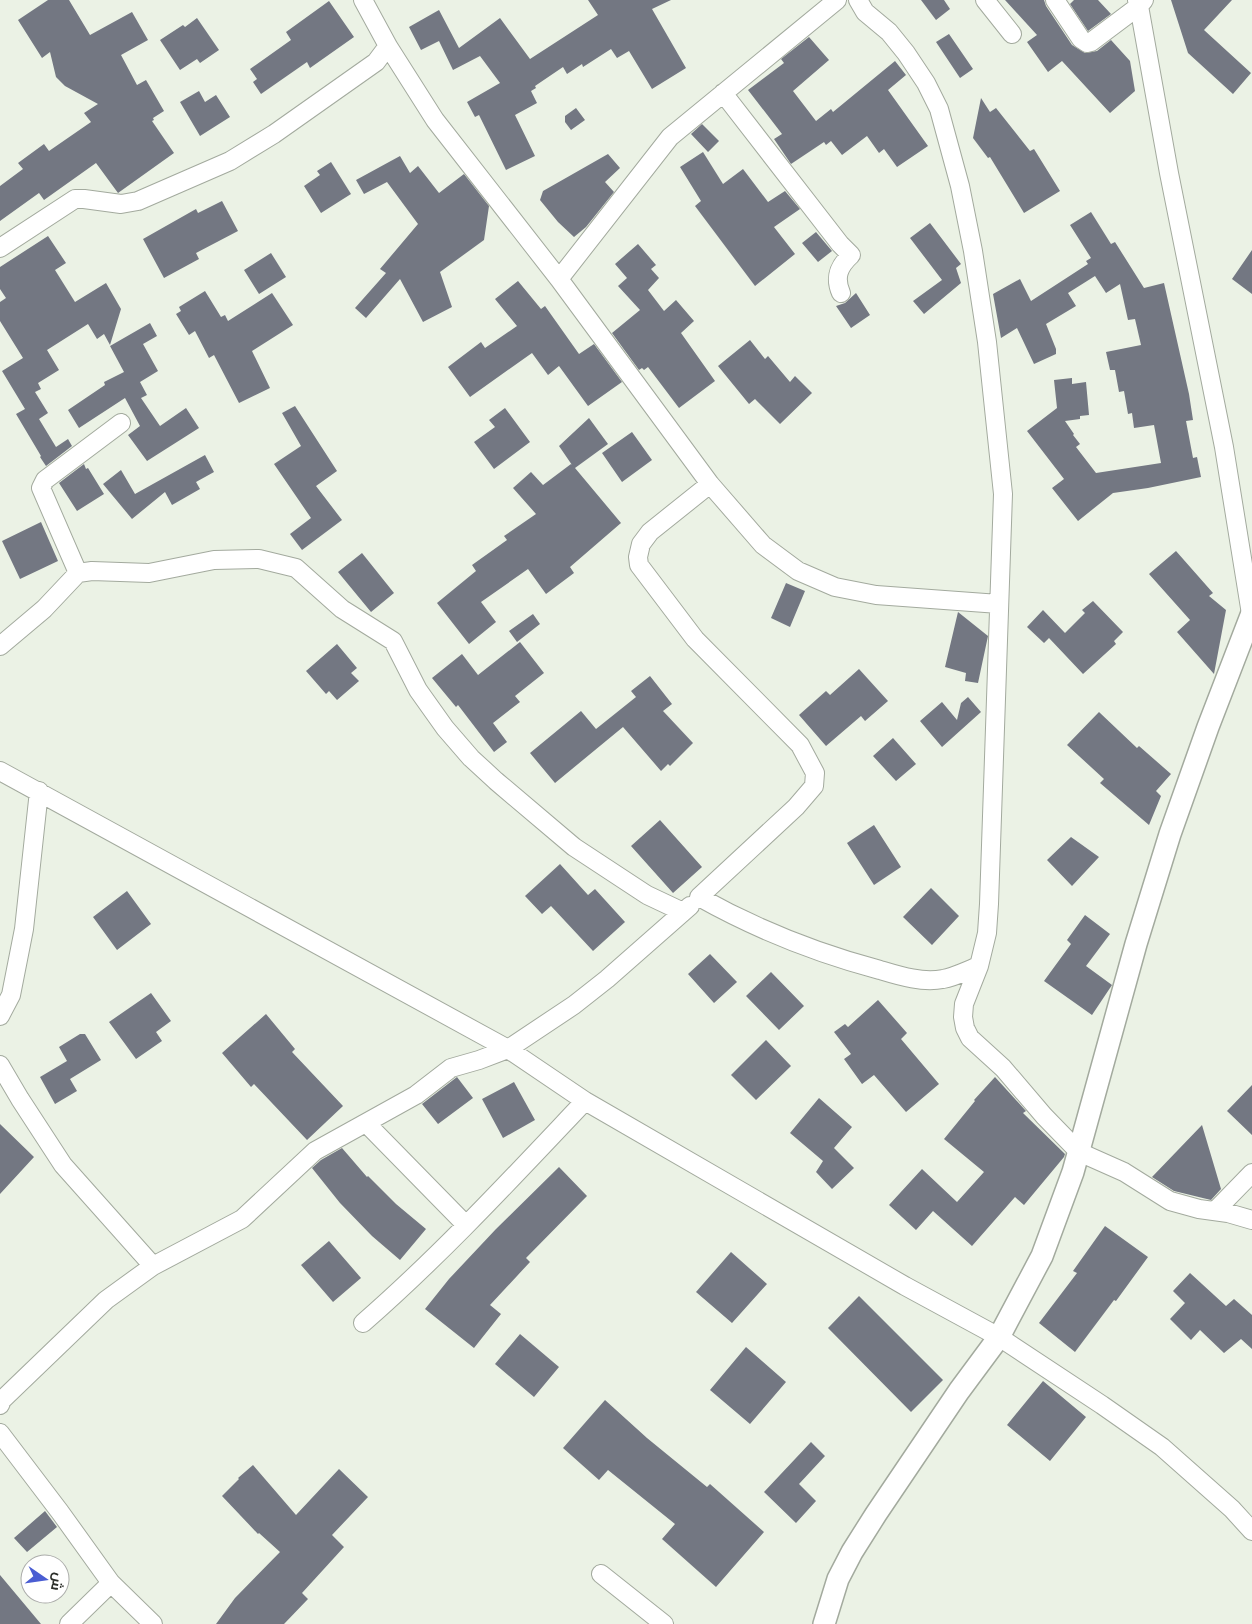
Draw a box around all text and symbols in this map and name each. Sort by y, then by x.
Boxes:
north arrow [20,1554,70,1604]
text: ش [47,1571,69,1593]

